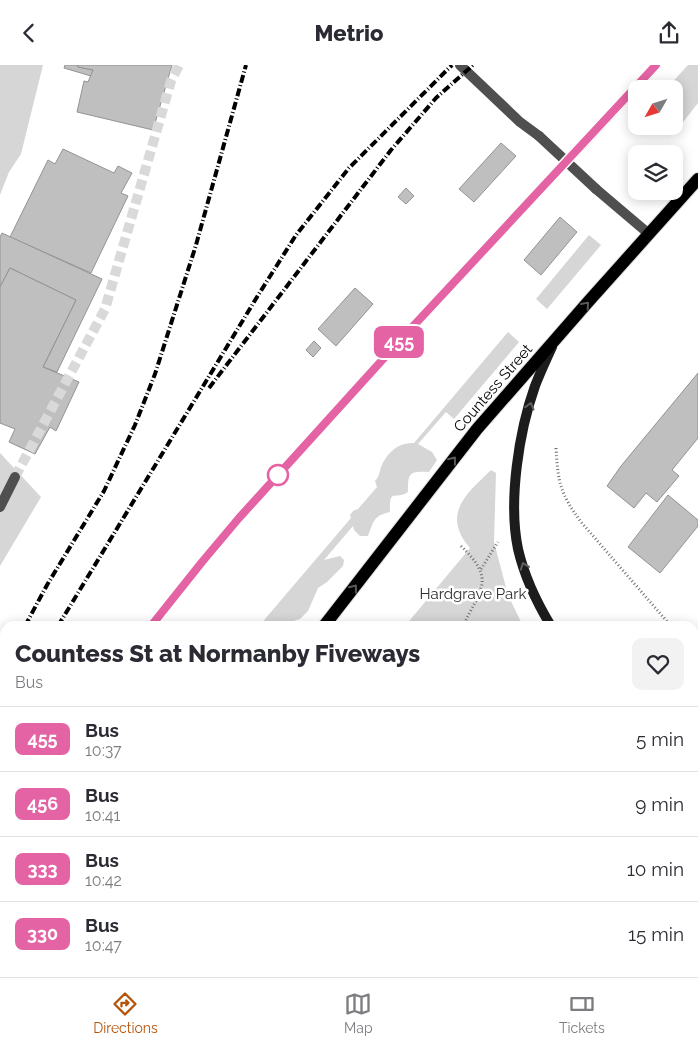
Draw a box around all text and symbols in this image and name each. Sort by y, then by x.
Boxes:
icon: back [15,19,43,47]
icon: share [655,19,683,47]
text: Metrio [315,20,383,46]
north arrow [628,80,682,135]
map controls [628,80,683,200]
button: layers [628,145,683,200]
one-way arrow [580,301,589,310]
line badge: 455 [370,326,428,358]
text: 455 [384,331,414,352]
street label: Countess Street [450,340,536,436]
one-way arrow [524,402,534,410]
one-way arrow [448,456,457,465]
unlabelled marker [267,464,289,486]
one-way arrow [520,562,530,570]
one-way arrow [348,585,356,594]
park label: Hardgrave Park [420,585,527,603]
button: heart [632,638,684,690]
text: Countess St at Normanby Fiveways [15,639,420,668]
text: Bus [15,673,43,692]
text: Bus [85,719,119,741]
text: 455 [27,728,58,749]
text: 5 min [636,728,684,750]
text: 10:37 [85,741,122,760]
text: Bus [85,784,119,806]
text: 456 [27,793,58,814]
text: 9 min [635,793,684,815]
text: 10:41 [85,806,120,825]
text: Bus [85,849,119,871]
text: 333 [27,858,58,879]
text: 10 min [627,858,684,880]
text: 10:42 [85,871,122,890]
text: Bus [85,914,119,936]
text: 330 [27,923,58,944]
text: 15 min [628,923,684,945]
text: 10:47 [85,936,122,955]
tab: Directions [93,990,158,1036]
tab: Map [344,990,373,1036]
tab: Tickets [559,990,605,1036]

